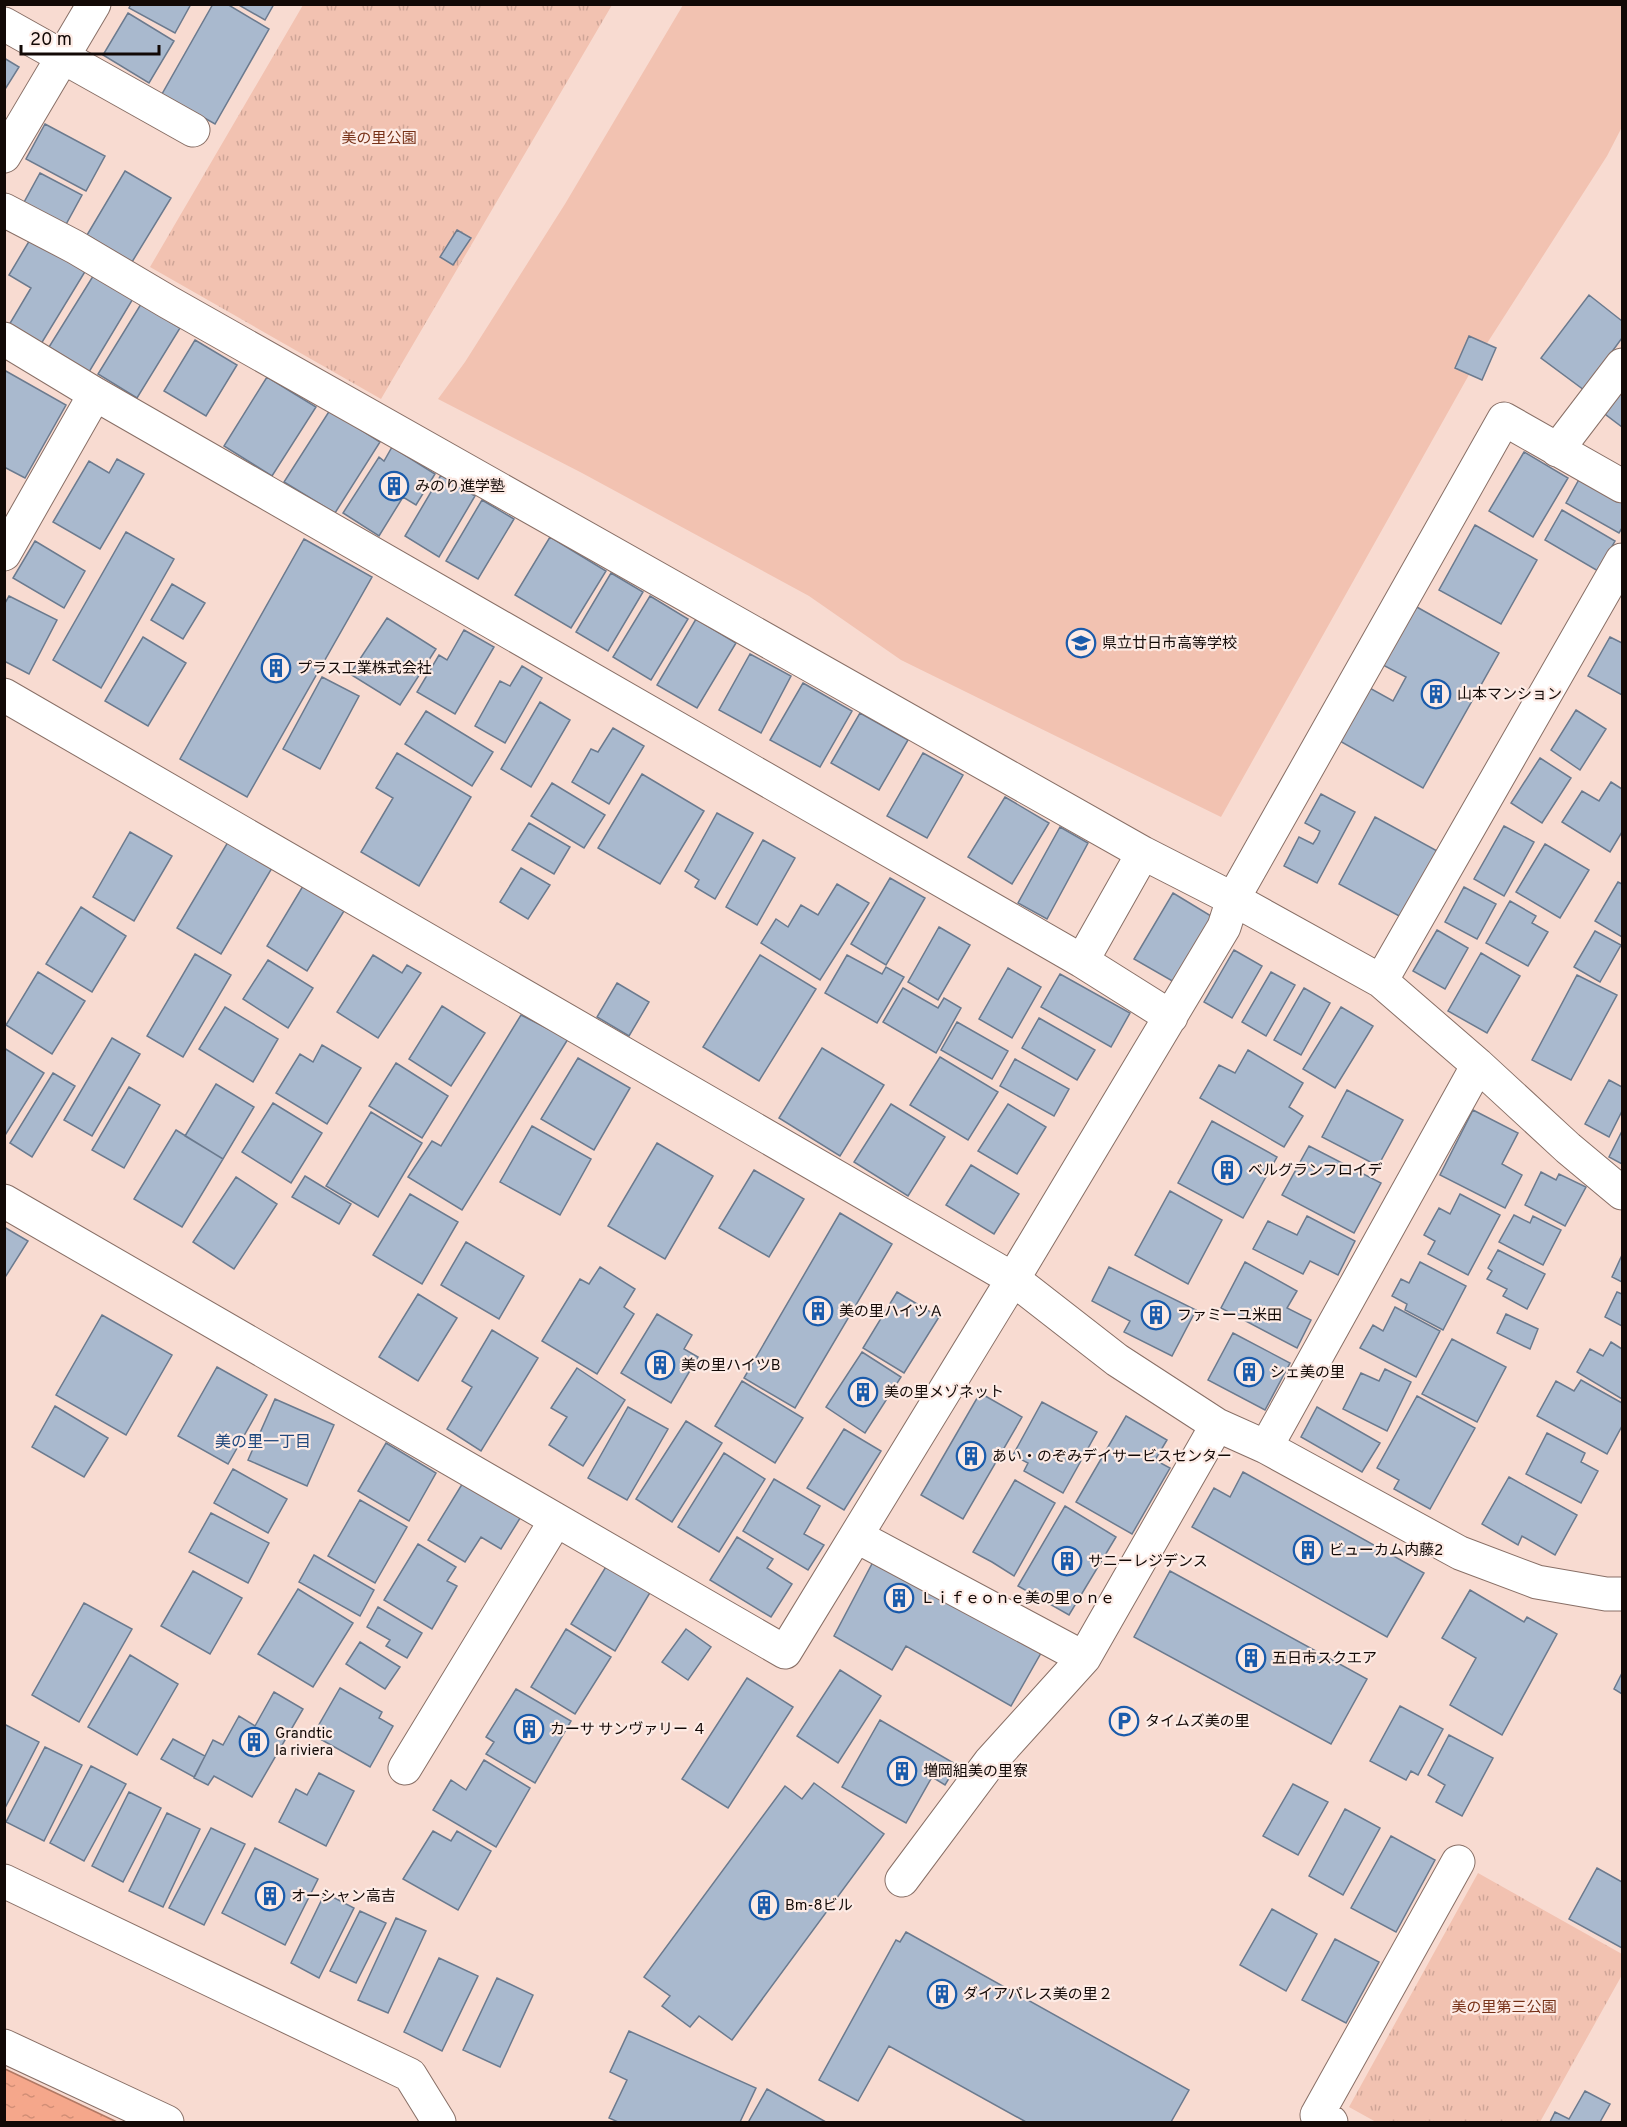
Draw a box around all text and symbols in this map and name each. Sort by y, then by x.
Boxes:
scale bar [21,18,159,56]
text: 20 m [30,29,72,52]
park label: 美の里公園 [341,130,417,149]
building icon: みのり進学塾 [378,470,410,502]
place label: みのり進学塾 [415,478,505,497]
school or university icon: 県立廿日市高等学校 [1065,627,1097,659]
place label: 県立廿日市高等学校 [1102,635,1237,654]
building icon: プラス工業株式会社 [260,652,292,684]
place label: プラス工業株式会社 [297,660,432,679]
building icon: 山本マンション [1420,678,1452,710]
place label: 山本マンション [1457,686,1562,705]
building icon: ベルグランフロイデ [1211,1154,1243,1186]
place label: ベルグランフロイデ [1248,1162,1383,1181]
building icon: 美の里ハイツＡ [802,1295,834,1327]
building icon: ファミーユ米田 [1140,1299,1172,1331]
place label: 美の里ハイツＡ [839,1303,944,1322]
place label: ファミーユ米田 [1177,1307,1282,1326]
building icon: 美の里ハイツB [644,1349,676,1381]
building icon: シェ美の里 [1233,1356,1265,1388]
place label: 美の里ハイツB [681,1357,781,1376]
place label: シェ美の里 [1270,1364,1345,1383]
building icon: 美の里メゾネット [847,1376,879,1408]
place label: 美の里メゾネット [884,1384,1004,1403]
district label: 美の里一丁目 [215,1433,311,1453]
building icon: あい・のぞみデイサービスセンター [955,1440,987,1472]
place label: あい・のぞみデイサービスセンター [992,1448,1232,1467]
building icon: ビューカム内藤2 [1292,1534,1324,1566]
place label: ビューカム内藤2 [1329,1542,1443,1561]
building icon: サニーレジデンス [1051,1545,1083,1577]
place label: サニーレジデンス [1088,1553,1208,1572]
building icon: Ｌｉｆｅｏｎｅ美の里ｏｎｅ [883,1582,915,1614]
place label: Ｌｉｆｅｏｎｅ美の里ｏｎｅ [920,1590,1115,1609]
building icon: 五日市スクエア [1235,1642,1267,1674]
place label: 五日市スクエア [1272,1650,1377,1669]
parking icon: タイムズ美の里 [1108,1705,1140,1737]
building icon: カーサ サンヴァリー ４ [513,1713,545,1745]
place label: タイムズ美の里 [1145,1713,1250,1732]
place label: カーサ サンヴァリー ４ [550,1721,707,1740]
place label: Grandtic la riviera [275,1725,333,1761]
building icon: Grandtic la riviera [238,1726,270,1758]
building icon: 増岡組美の里寮 [886,1755,918,1787]
place label: 増岡組美の里寮 [923,1762,1028,1782]
building icon: オーシャン高吉 [254,1880,286,1912]
place label: オーシャン高吉 [291,1888,396,1907]
building icon: Bm-8ビル [748,1889,780,1921]
place label: Bm-8ビル [785,1897,853,1916]
building icon: ダイアパレス美の里２ [926,1978,958,2010]
place label: ダイアパレス美の里２ [963,1986,1113,2005]
park label: 美の里第三公園 [1451,1999,1557,2018]

